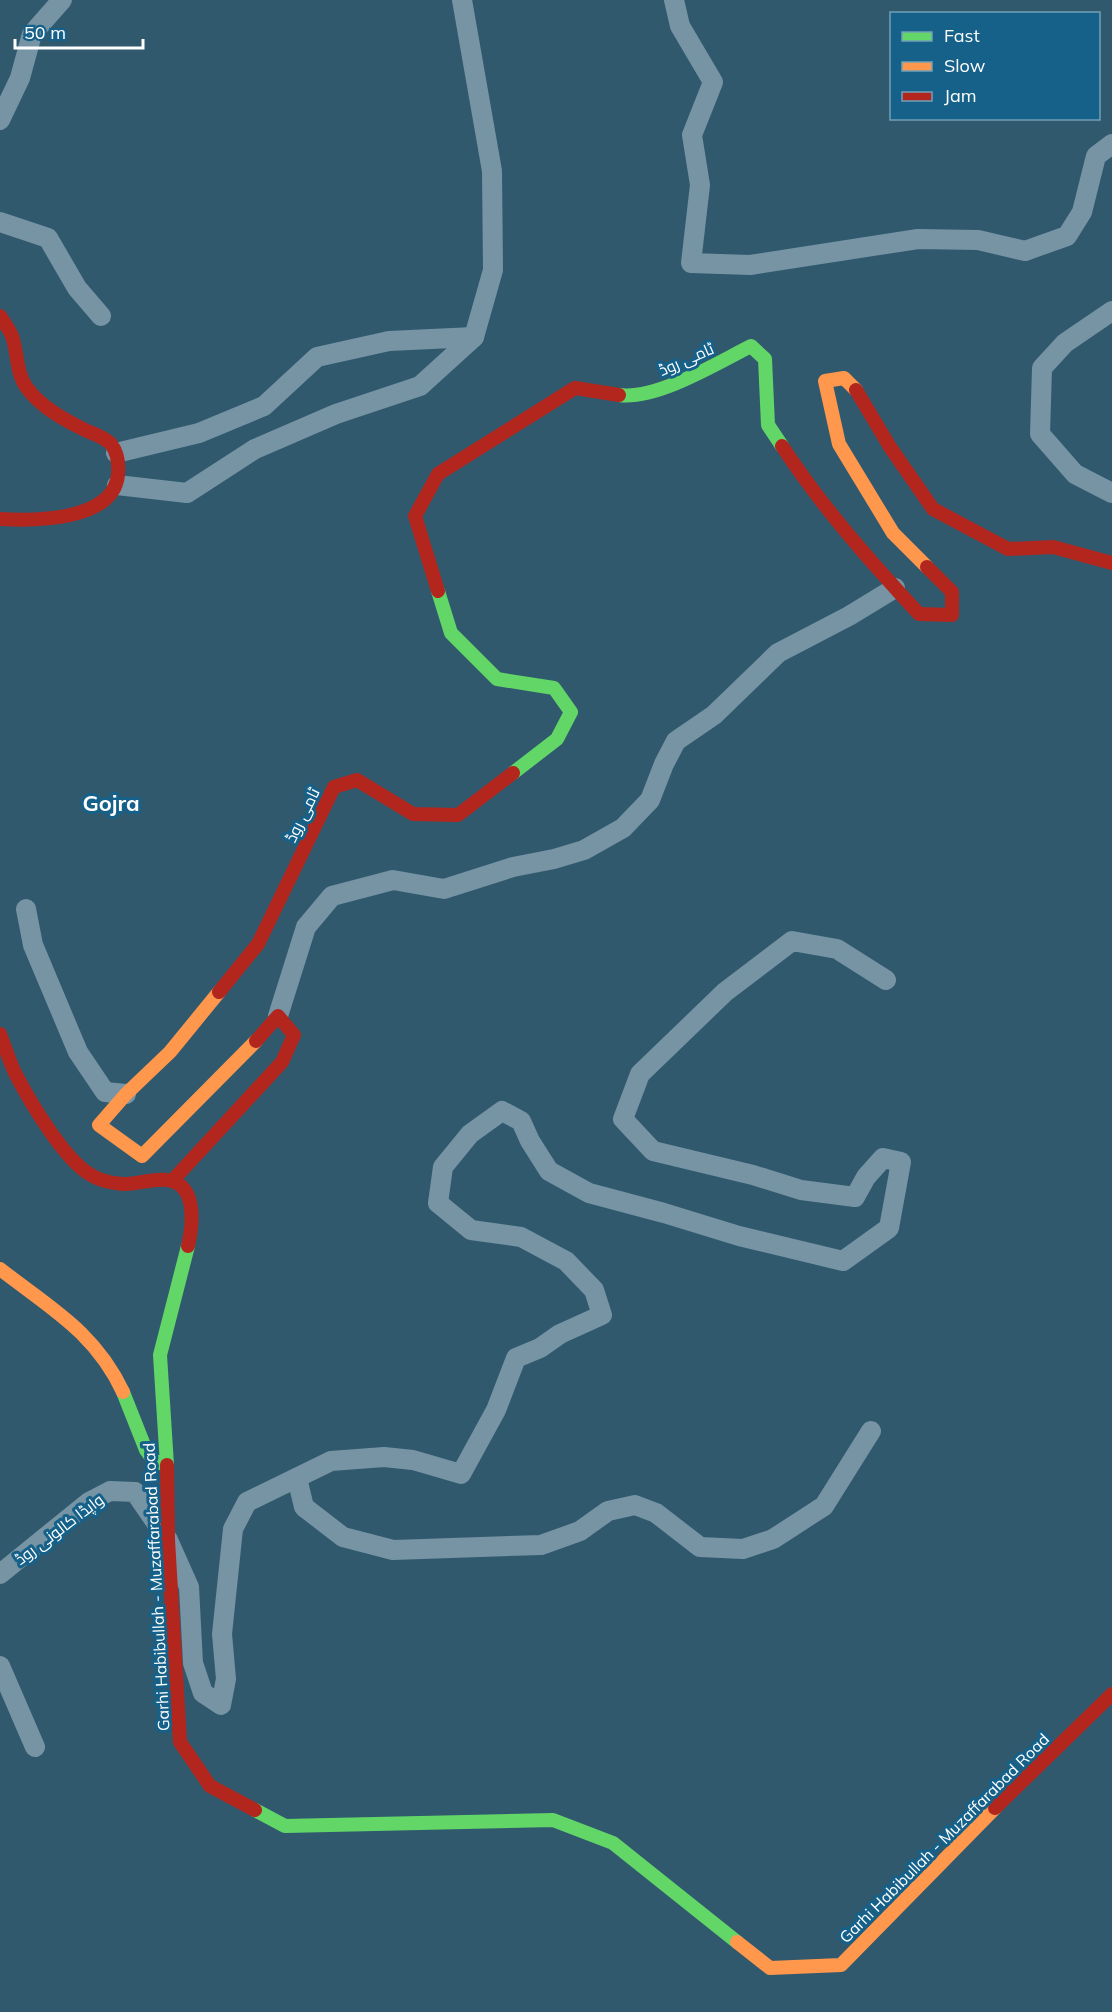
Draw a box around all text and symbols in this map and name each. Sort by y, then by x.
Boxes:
scale bar [15,12,142,50]
legend [890,12,1100,120]
text: 50 m [24,21,66,44]
text: Fast [944,24,980,47]
text: Slow [944,54,986,77]
text: Jam [944,84,977,107]
street label: ٹامی روڈ [655,338,718,381]
street label: ٹامی روڈ [280,784,325,846]
district label: Gojra [82,789,140,817]
street label: Garhi Habibullah - Muzaffarabad Road [138,1442,174,1732]
street label: واپڈا کالونی روڈ [11,1489,109,1570]
street label: Garhi Habibullah - Muzaffarabad Road [835,1729,1053,1947]

